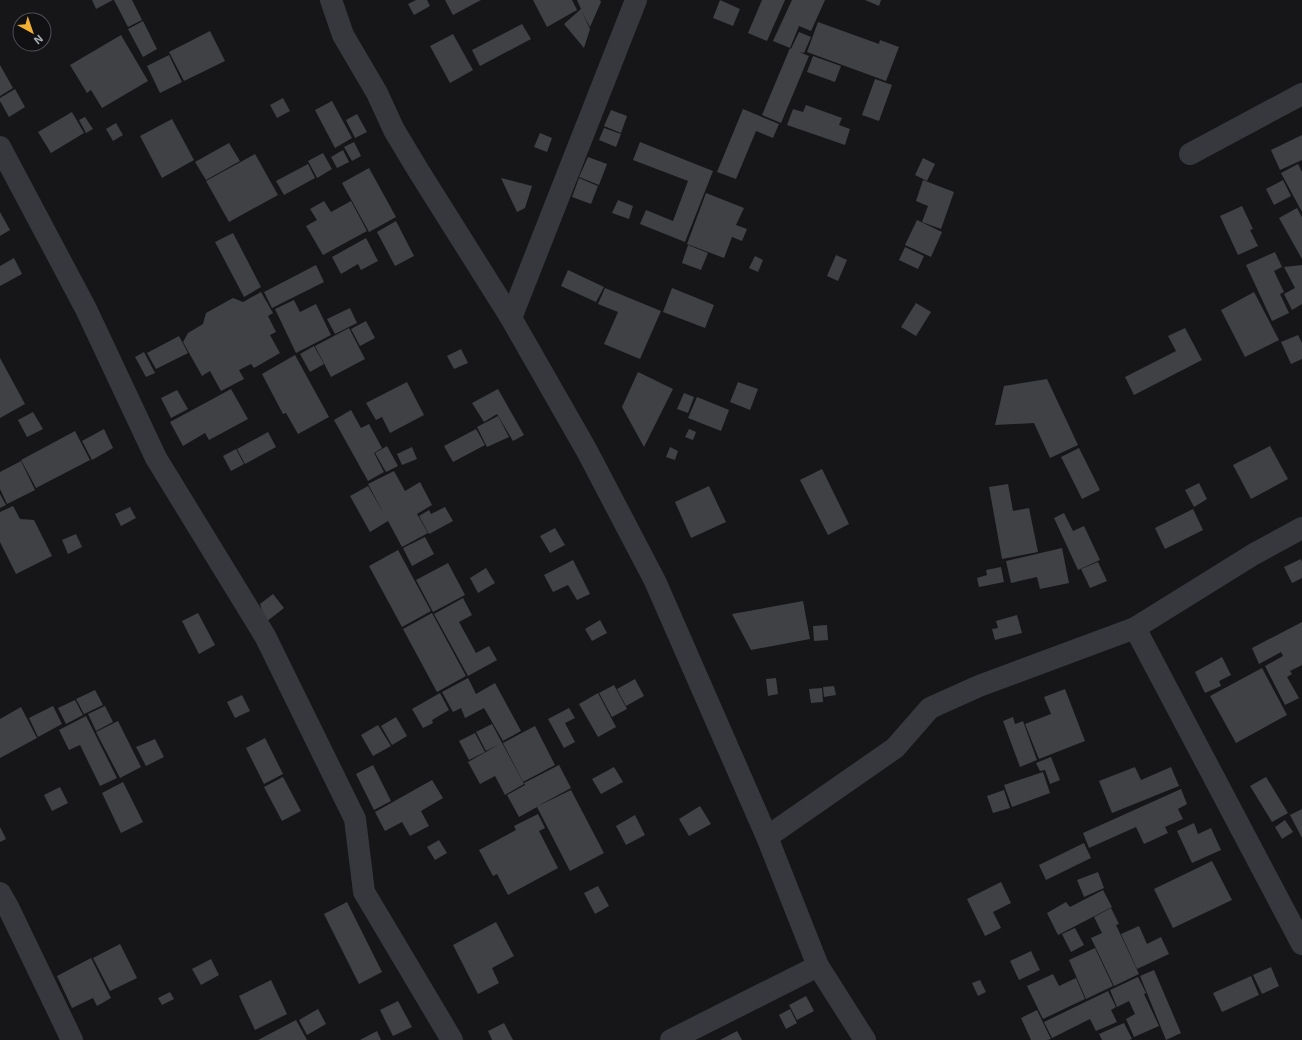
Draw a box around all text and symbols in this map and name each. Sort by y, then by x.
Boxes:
north arrow [12,12,52,52]
text: N [31,33,46,48]

